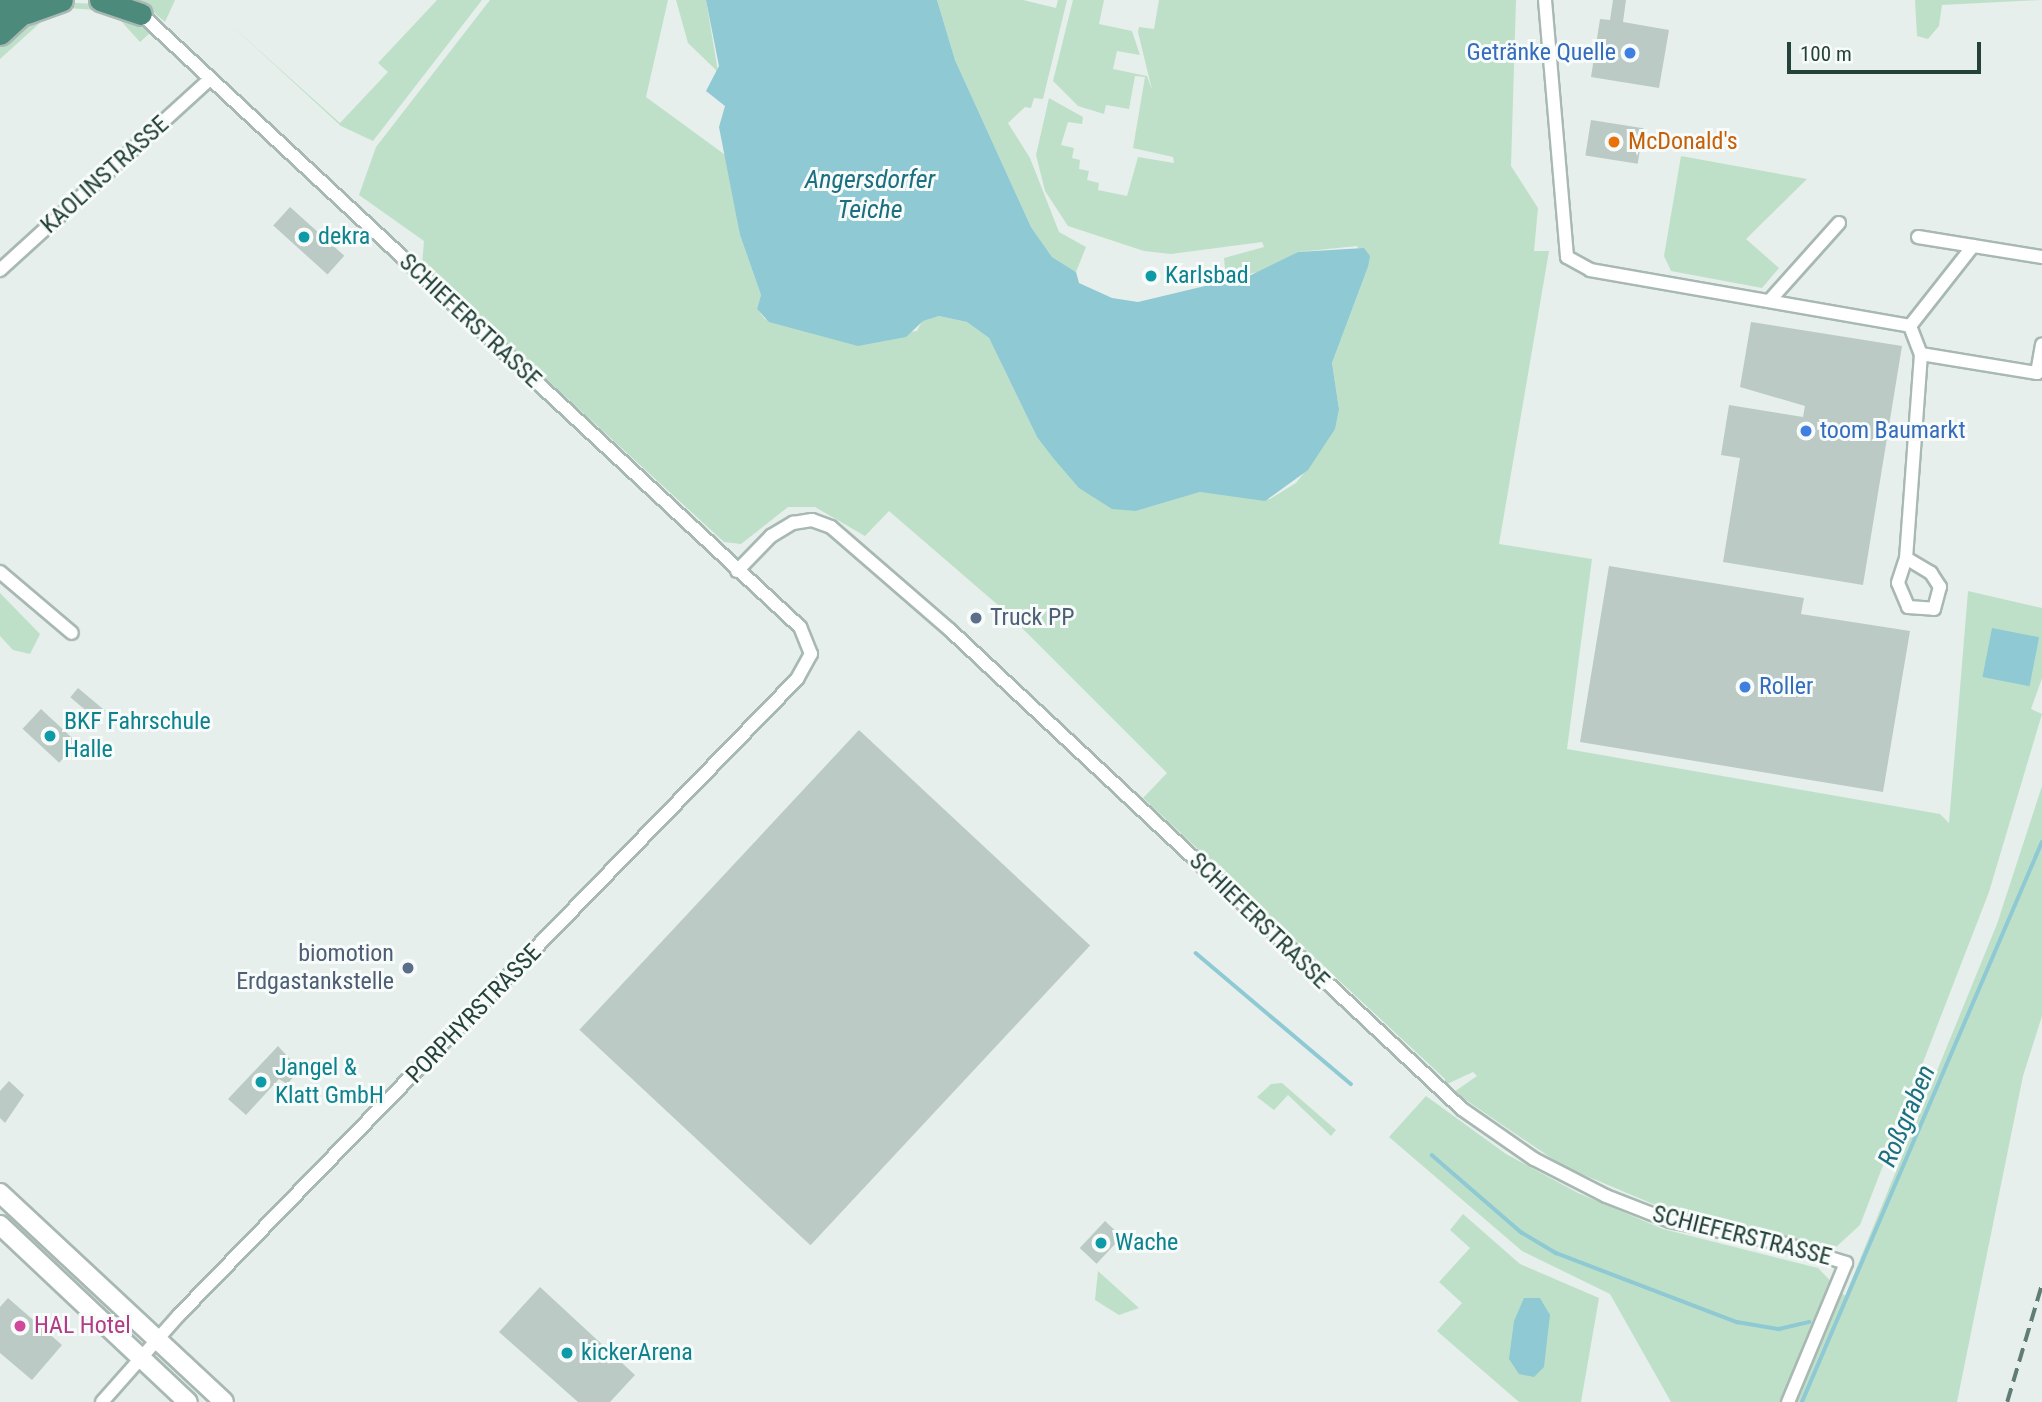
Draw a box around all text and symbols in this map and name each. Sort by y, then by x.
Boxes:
scale bar [1790,28,1984,72]
place label: Getränke Quelle [1467,39,1616,67]
text: 100 m [1800,42,1852,66]
marker: Getränke Quelle [1622,45,1638,61]
street label: KAOLINSTRASSE [35,110,175,240]
place label: McDonald's [1628,128,1738,156]
marker: McDonald's [1606,134,1622,150]
water label: Angersdorfer Teiche [805,164,935,226]
place label: dekra [318,223,370,251]
marker: dekra [296,229,312,245]
street label: SCHIEFERSTRASSE [393,248,547,394]
place label: Karlsbad [1165,262,1249,290]
marker: Karlsbad [1143,268,1159,284]
place label: toom Baumarkt [1820,417,1966,445]
marker: toom Baumarkt [1798,423,1814,439]
place label: Truck PP [990,604,1075,632]
marker: Truck PP [968,610,984,626]
place label: Roller [1759,673,1813,701]
marker: Roller [1737,679,1753,695]
place label: BKF Fahrschule Halle [64,708,211,764]
marker: BKF Fahrschule Halle [42,728,58,744]
street label: SCHIEFERSTRASSE [1183,847,1335,995]
street label: PORPHYRSTRASSE [400,939,548,1089]
place label: biomotion Erdgastankstelle [236,940,394,996]
marker: biomotion Erdgastankstelle [400,960,416,976]
place label: Jangel & Klatt GmbH [275,1054,384,1110]
water label: Roßgraben [1872,1060,1942,1172]
marker: Jangel & Klatt GmbH [253,1074,269,1090]
street label: SCHIEFERSTRASSE [1650,1200,1834,1272]
place label: Wache [1115,1229,1178,1257]
marker: Wache [1093,1235,1109,1251]
place label: HAL Hotel [34,1312,131,1340]
marker: HAL Hotel [12,1318,28,1334]
place label: kickerArena [581,1339,693,1367]
marker: kickerArena [559,1345,575,1361]

